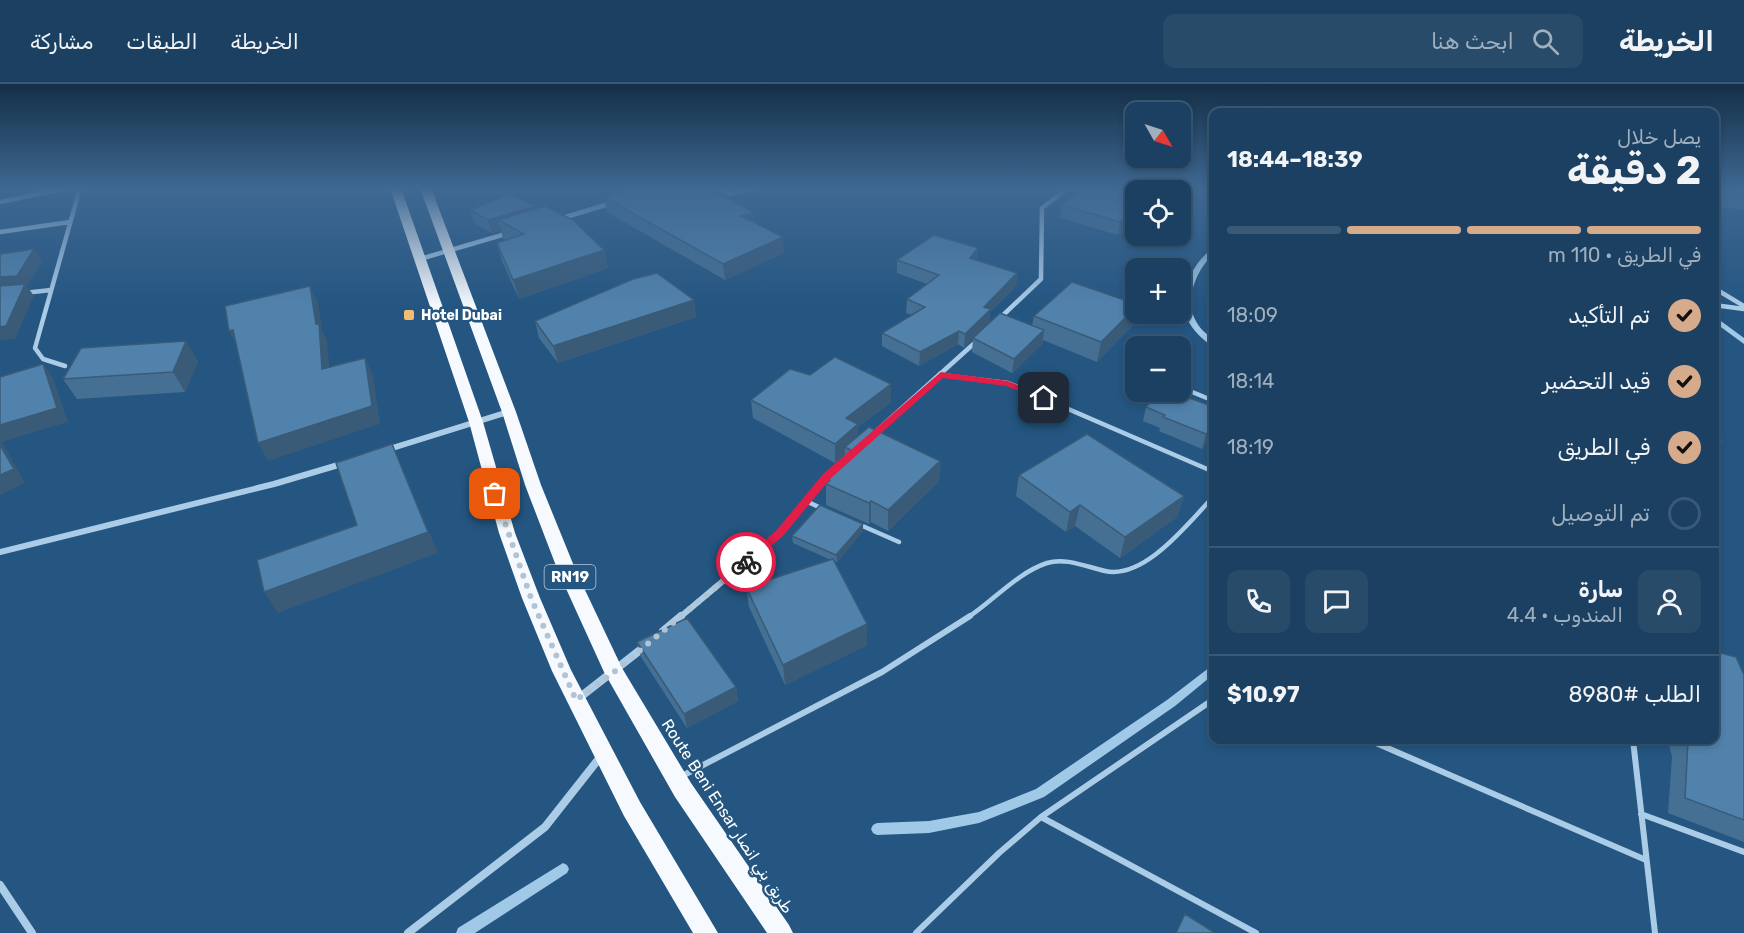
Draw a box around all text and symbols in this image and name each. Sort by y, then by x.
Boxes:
search box [1163,14,1583,68]
icon: search [1529,25,1562,58]
text: الخريطة [1619,25,1714,58]
text: ابحث هنا [1431,28,1514,55]
text: مشاركة [30,29,93,54]
text: الطبقات [126,29,198,54]
text: الخريطة [231,29,299,54]
north arrow [1125,102,1191,168]
map controls [1125,102,1191,402]
text: يصل خلال [1617,125,1701,149]
text: 18:39–18:44 [1227,146,1363,173]
text: 2 دقيقة [1567,148,1701,194]
button: locate [1125,180,1191,246]
text: في الطريق · 110 m [1548,243,1701,267]
button: + [1125,258,1191,324]
icon: check [1668,299,1701,332]
text: تم التأكيد [1568,302,1650,329]
text: 18:09 [1227,303,1278,327]
place label: Hotel Dubai [421,307,502,324]
marker: Hotel Dubai [402,308,416,322]
button: − [1125,336,1191,402]
icon: check [1668,365,1701,398]
text: قيد التحضير [1542,368,1650,395]
text: 18:14 [1227,369,1274,393]
pin [1018,372,1069,423]
icon: home [1027,381,1060,414]
icon: check [1668,431,1701,464]
text: في الطريق [1558,434,1650,461]
text: 18:19 [1227,435,1274,459]
pin [469,468,520,519]
icon: bag [478,477,511,510]
text: تم التوصيل [1551,500,1650,527]
courier [716,532,776,592]
icon: bike [730,546,763,579]
road number: RN19 [544,565,596,589]
button: phone [1227,570,1290,633]
button: chat [1305,570,1368,633]
button: person [1638,570,1701,633]
text: سارة [1578,576,1623,603]
text: المندوب · 4.4 [1507,603,1623,627]
text: $10.97 [1227,681,1300,708]
text: الطلب #8980 [1568,681,1701,708]
street label: Route Beni Ensar طريق بني انصار [655,716,798,919]

